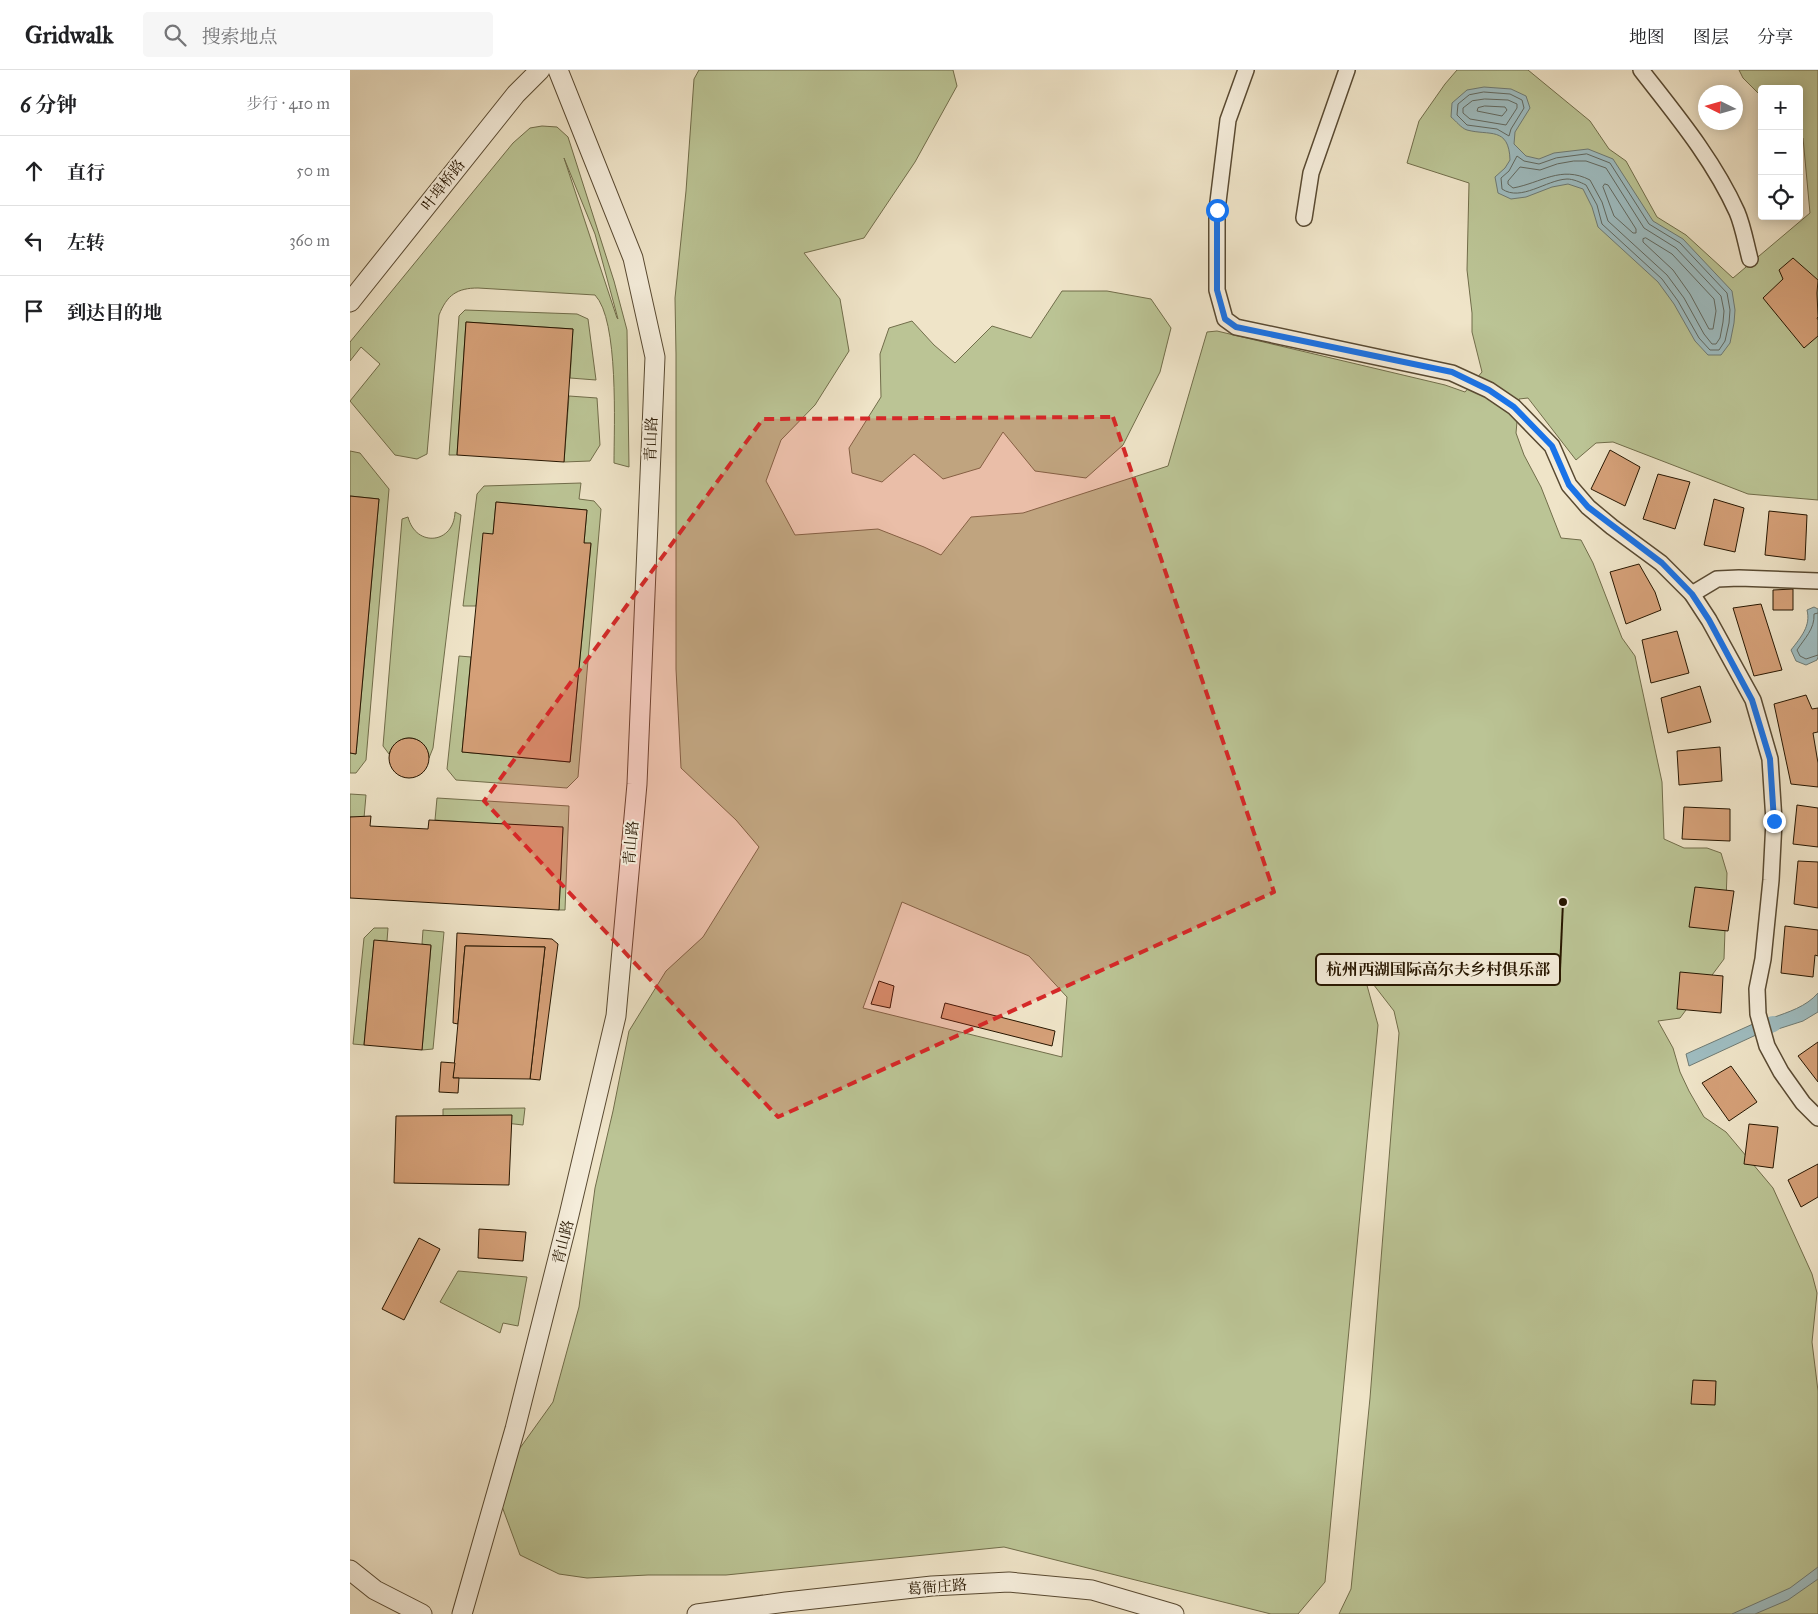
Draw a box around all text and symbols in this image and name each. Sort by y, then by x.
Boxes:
search box [143,12,493,57]
text: Gridwalk [25,20,113,50]
icon: search [161,21,189,49]
text: 搜索地点 [201,25,277,48]
text: 地图 [1629,26,1665,48]
text: 图层 [1693,26,1729,48]
text: 分享 [1757,26,1793,48]
north arrow [1698,85,1743,130]
map controls [1758,85,1803,220]
button: + [1758,85,1803,130]
text: 6 分钟 [20,92,77,118]
text: 步行 · 410 m [246,94,330,113]
button: − [1758,130,1803,175]
street label: 叶埠桥路 [417,156,469,214]
icon: ahead [20,157,48,185]
text: 直行 [67,161,105,184]
text: 50 m [296,161,330,180]
button: locate [1758,175,1803,220]
route start [1206,199,1229,222]
icon: left [20,227,48,255]
text: 左转 [67,231,105,254]
text: 360 m [289,231,330,250]
icon: arrive [20,297,48,325]
text: 到达目的地 [67,301,162,324]
street label: 青山路 [641,416,661,462]
route end [1763,810,1786,833]
street label: 青山路 [620,820,642,866]
callout: 杭州西湖国际高尔夫乡村俱乐部 [1316,954,1560,985]
text: 杭州西湖国际高尔夫乡村俱乐部 [1326,960,1551,979]
street label: 青山路 [549,1218,577,1266]
street label: 葛衙庄路 [906,1575,968,1599]

